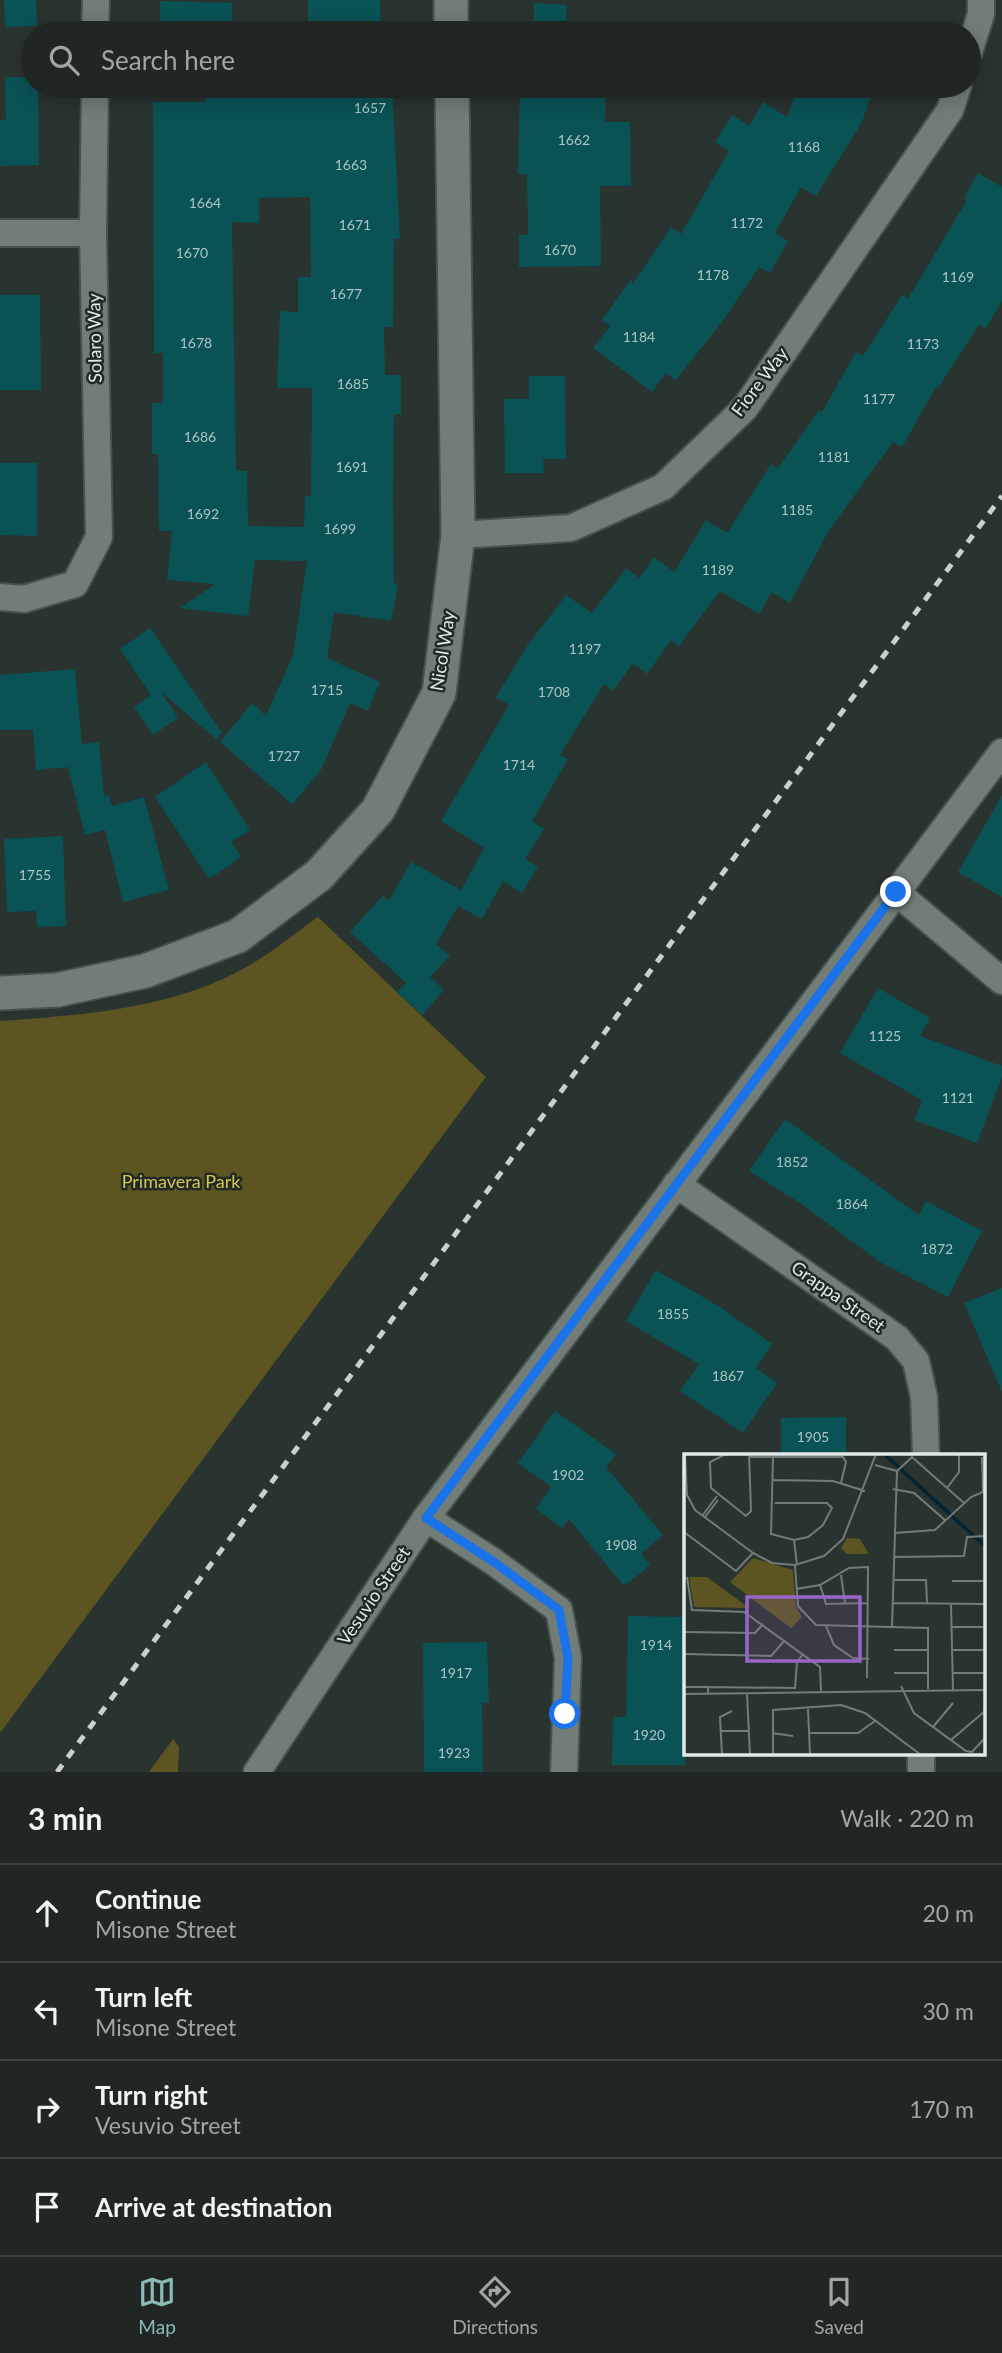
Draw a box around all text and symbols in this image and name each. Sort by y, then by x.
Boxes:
search box [21,21,981,98]
icon: search [45,41,83,79]
text: Search here [101,44,235,76]
house number: 1657 [354,99,386,116]
house number: 1662 [558,131,590,148]
house number: 1168 [788,138,820,155]
house number: 1663 [335,156,367,173]
house number: 1664 [189,194,221,211]
house number: 1172 [731,214,763,231]
house number: 1671 [339,216,371,233]
house number: 1670 [544,241,576,258]
house number: 1670 [176,244,208,261]
house number: 1178 [697,266,729,283]
house number: 1169 [942,268,974,285]
house number: 1677 [330,285,362,302]
street label: Solaro Way [82,292,106,383]
house number: 1184 [623,328,655,345]
house number: 1678 [180,334,212,351]
house number: 1173 [907,335,939,352]
street label: Fiore Way [726,342,793,420]
house number: 1685 [337,375,369,392]
house number: 1177 [863,390,895,407]
house number: 1686 [184,428,216,445]
house number: 1181 [818,448,850,465]
house number: 1691 [336,458,368,475]
house number: 1185 [781,501,813,518]
house number: 1692 [187,505,219,522]
house number: 1699 [324,520,356,537]
house number: 1189 [702,561,734,578]
street label: Nicol Way [425,609,459,692]
house number: 1197 [569,640,601,657]
house number: 1715 [311,681,343,698]
house number: 1708 [538,683,570,700]
house number: 1727 [268,747,300,764]
house number: 1714 [503,756,535,773]
house number: 1755 [19,866,51,883]
route end [880,876,911,907]
house number: 1125 [869,1027,901,1044]
house number: 1121 [942,1089,974,1106]
house number: 1852 [776,1153,808,1170]
park label: Primavera Park [122,1170,241,1192]
house number: 1864 [836,1195,868,1212]
house number: 1872 [921,1240,953,1257]
street label: Grappa Street [787,1256,890,1337]
house number: 1855 [657,1305,689,1322]
house number: 1867 [712,1367,744,1384]
house number: 1905 [797,1428,829,1445]
inset map [684,1454,984,1755]
house number: 1902 [552,1466,584,1483]
house number: 1908 [605,1536,637,1553]
street label: Vesuvio Street [332,1542,414,1649]
house number: 1914 [640,1636,672,1653]
house number: 1917 [440,1664,472,1681]
route start [549,1698,580,1729]
house number: 1920 [633,1726,665,1743]
house number: 1923 [438,1744,470,1761]
text: 3 min [28,1800,102,1836]
text: Walk · 220 m [840,1804,974,1832]
text: Continue [95,1883,201,1915]
icon: ahead [28,1894,66,1932]
text: 20 m [923,1899,974,1927]
text: Misone Street [95,1915,236,1943]
text: Turn left [95,1981,192,2013]
icon: left [28,1992,66,2030]
text: 30 m [923,1997,974,2025]
text: Misone Street [95,2013,236,2041]
text: Turn right [95,2079,208,2111]
icon: right [28,2090,66,2128]
text: 170 m [909,2095,974,2123]
text: Vesuvio Street [95,2111,241,2139]
icon: arrive [28,2188,66,2226]
text: Arrive at destination [95,2191,332,2223]
tab: Map [138,2273,176,2338]
tab: Directions [452,2273,538,2338]
tab: Saved [814,2273,864,2338]

